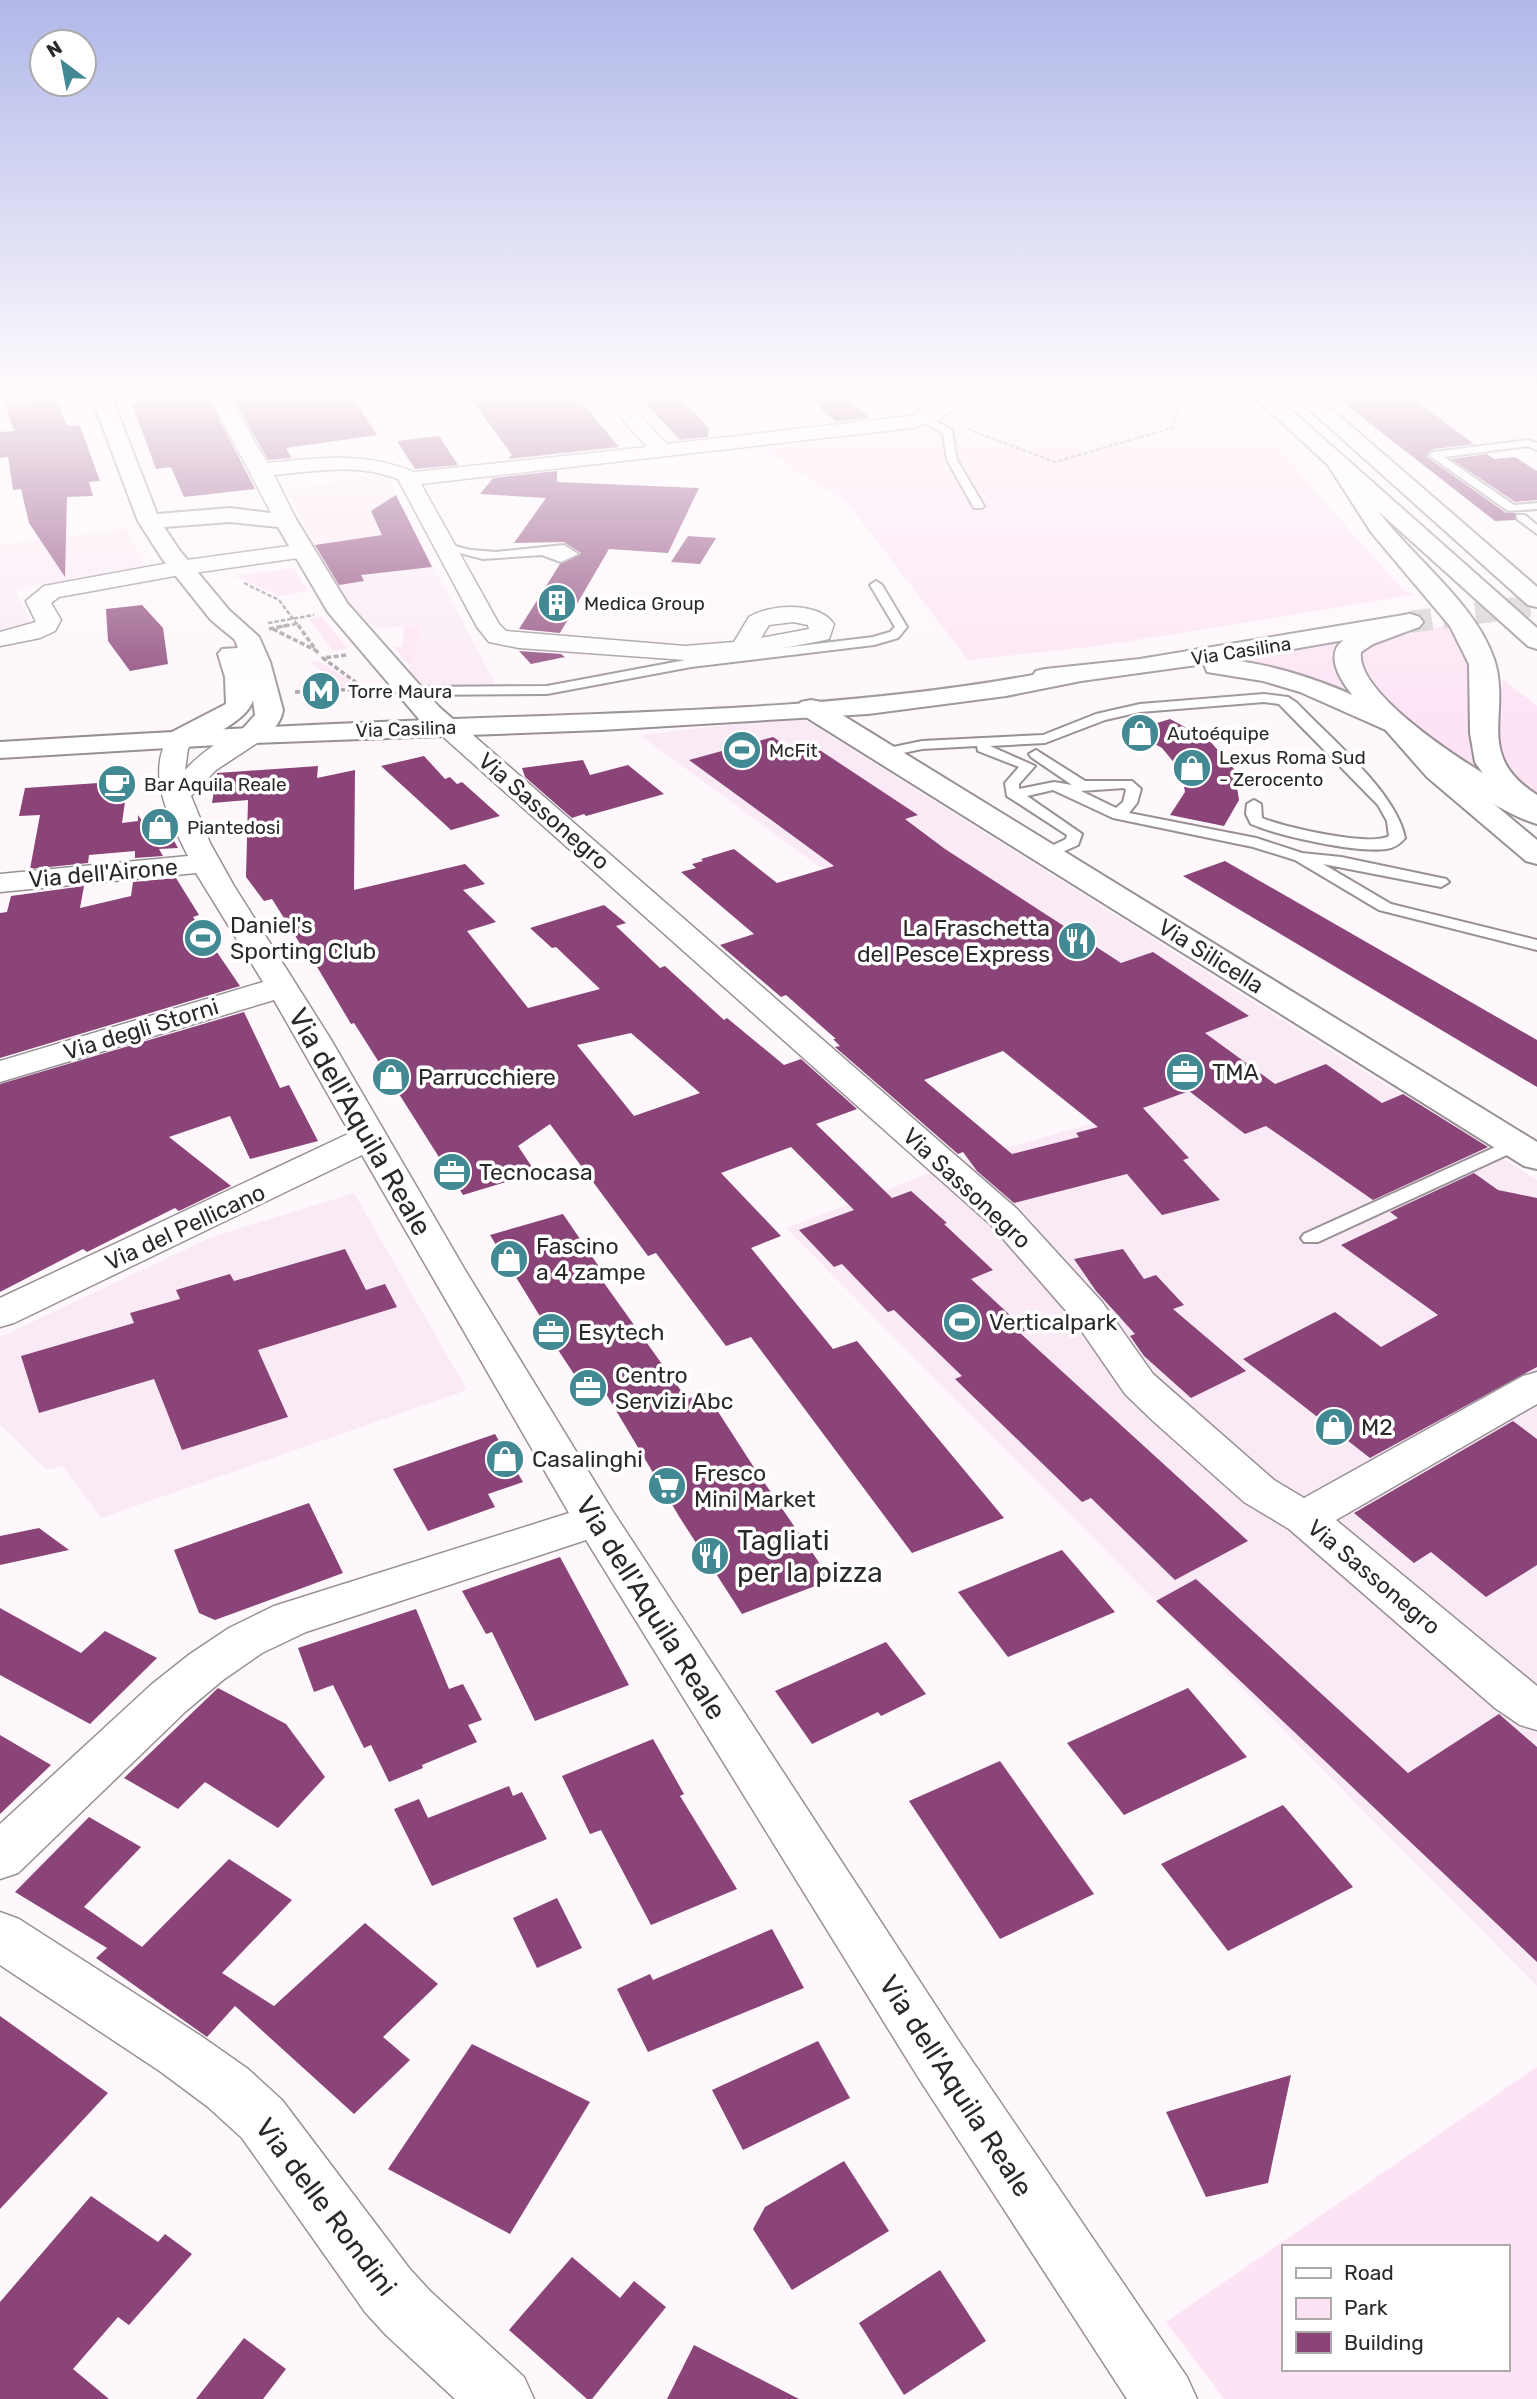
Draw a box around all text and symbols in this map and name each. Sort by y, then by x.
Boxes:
north arrow [28,28,98,98]
text: N [42,36,66,62]
building icon: Medica Group [536,582,578,624]
place label: Medica Group [584,592,705,615]
street label: Via Casilina [1189,632,1293,670]
metro station icon: Torre Maura [300,670,342,712]
place label: Torre Maura [348,680,452,703]
shop icon: Autoéquipe [1119,712,1161,754]
street label: Via Casilina [355,716,457,742]
place label: Autoéquipe [1167,722,1269,745]
sports icon: McFit [721,729,763,771]
place label: McFit [769,739,818,762]
street label: Via Sassonegro [473,746,615,876]
place label: Lexus Roma Sud - Zerocento [1219,746,1366,791]
shop icon: Lexus Roma Sud - Zerocento [1171,747,1213,789]
cafe icon: Bar Aquila Reale [96,763,138,805]
place label: Bar Aquila Reale [144,773,287,796]
shop icon: Piantedosi [139,806,181,848]
place label: Piantedosi [187,816,280,839]
street label: Via dell'Airone [27,853,179,893]
place label: Daniel's Sporting Club [230,911,376,965]
street label: Via Silicella [1153,912,1269,1000]
place label: La Fraschetta del Pesce Express [857,914,1050,968]
sports icon: Daniel's Sporting Club [182,917,224,959]
restaurant icon: La Fraschetta del Pesce Express [1056,920,1098,962]
street label: Via degli Storni [60,992,222,1066]
street label: Via dell'Aquila Reale [281,1002,439,1242]
office icon: TMA [1164,1051,1206,1093]
shop icon: Parrucchiere [370,1056,412,1098]
place label: TMA [1212,1058,1259,1086]
place label: Parrucchiere [418,1063,556,1091]
street label: Via Sassonegro [897,1122,1037,1254]
office icon: Tecnocasa [431,1151,473,1193]
place label: Tecnocasa [479,1158,593,1186]
street label: Via del Pellicano [100,1178,270,1276]
place label: Fascino a 4 zampe [536,1232,646,1286]
shop icon: Fascino a 4 zampe [488,1238,530,1280]
sports icon: Verticalpark [941,1301,983,1343]
place label: Verticalpark [989,1308,1117,1336]
office icon: Esytech [530,1311,572,1353]
place label: Esytech [578,1318,665,1346]
place label: Centro Servizi Abc [615,1361,733,1415]
office icon: Centro Servizi Abc [567,1367,609,1409]
shop icon: M2 [1313,1406,1355,1448]
place label: M2 [1361,1413,1393,1441]
shop icon: Casalinghi [484,1438,526,1480]
place label: Casalinghi [532,1445,643,1473]
place label: Fresco Mini Market [694,1459,816,1513]
supermarket icon: Fresco Mini Market [646,1465,688,1507]
street label: Via dell'Aquila Reale [569,1490,733,1726]
street label: Via Sassonegro [1302,1513,1446,1641]
place label: Tagliati per la pizza [737,1524,883,1589]
restaurant icon: Tagliati per la pizza [689,1535,731,1577]
street label: Via dell'Aquila Reale [872,1969,1040,2203]
street label: Via delle Rondini [248,2112,404,2302]
legend [1282,2245,1509,2371]
text: Road [1344,2260,1394,2285]
text: Park [1344,2295,1388,2320]
text: Building [1344,2330,1424,2355]

